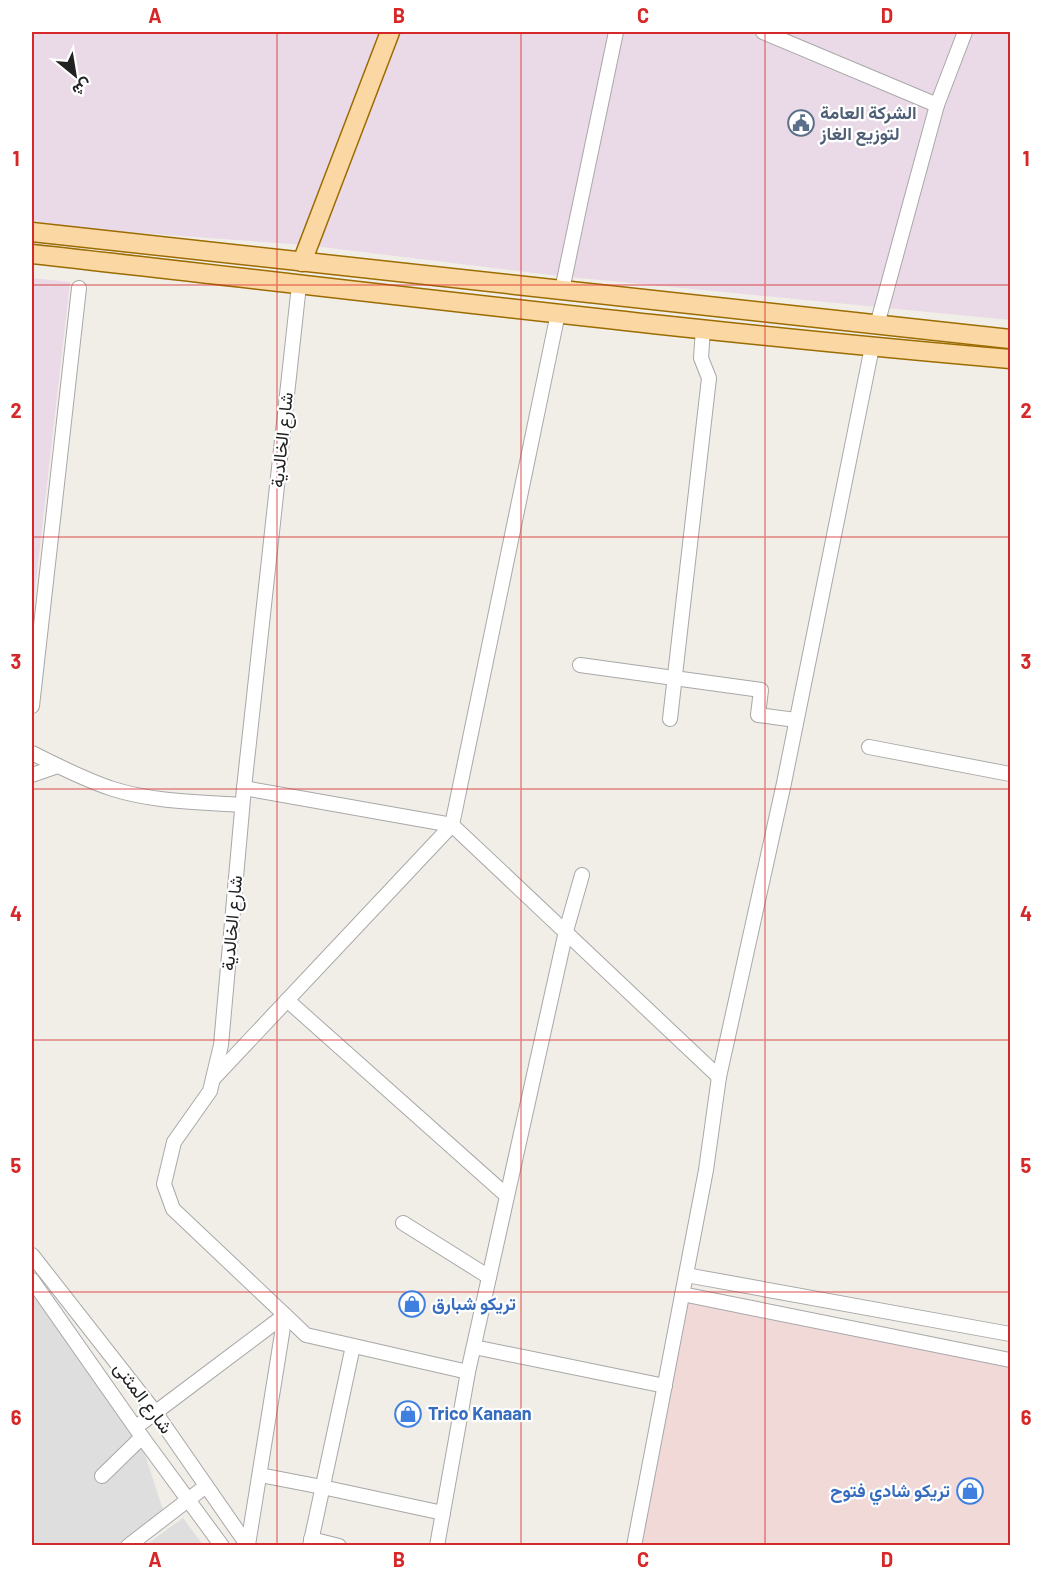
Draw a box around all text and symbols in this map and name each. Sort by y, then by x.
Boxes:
text: A [148,3,162,27]
text: B [393,3,405,27]
text: C [637,3,649,27]
text: D [881,3,893,27]
north arrow [45,45,105,105]
text: ش [69,75,96,101]
place label: الشركة العامة لتوزيع الغاز [819,101,917,146]
public building icon: الشركة العامة لتوزيع الغاز [786,108,816,138]
text: 1 [12,146,20,170]
text: 1 [1022,146,1030,170]
street label: شارع الخالدية [265,391,299,489]
text: 2 [10,398,22,422]
text: 2 [1020,398,1032,422]
text: 3 [11,649,21,673]
text: 3 [1021,649,1031,673]
street label: شارع الخالدية [216,874,248,972]
text: 4 [10,901,22,925]
text: 4 [1020,901,1032,925]
text: 5 [11,1153,22,1177]
text: 5 [1021,1153,1032,1177]
shop icon: تريكو شبارق [397,1289,427,1319]
place label: تريكو شبارق [432,1292,516,1315]
street label: شارع المثنى [108,1357,178,1439]
shop icon: Trico Kanaan [393,1399,423,1429]
place label: Trico Kanaan [428,1402,532,1424]
text: 6 [11,1405,22,1429]
text: 6 [1021,1405,1032,1429]
shop icon: تريكو شادي فتوح [955,1476,985,1506]
place label: تريكو شادي فتوح [830,1479,950,1506]
text: A [148,1547,162,1571]
text: B [393,1547,405,1571]
text: C [637,1547,649,1571]
text: D [881,1547,893,1571]

